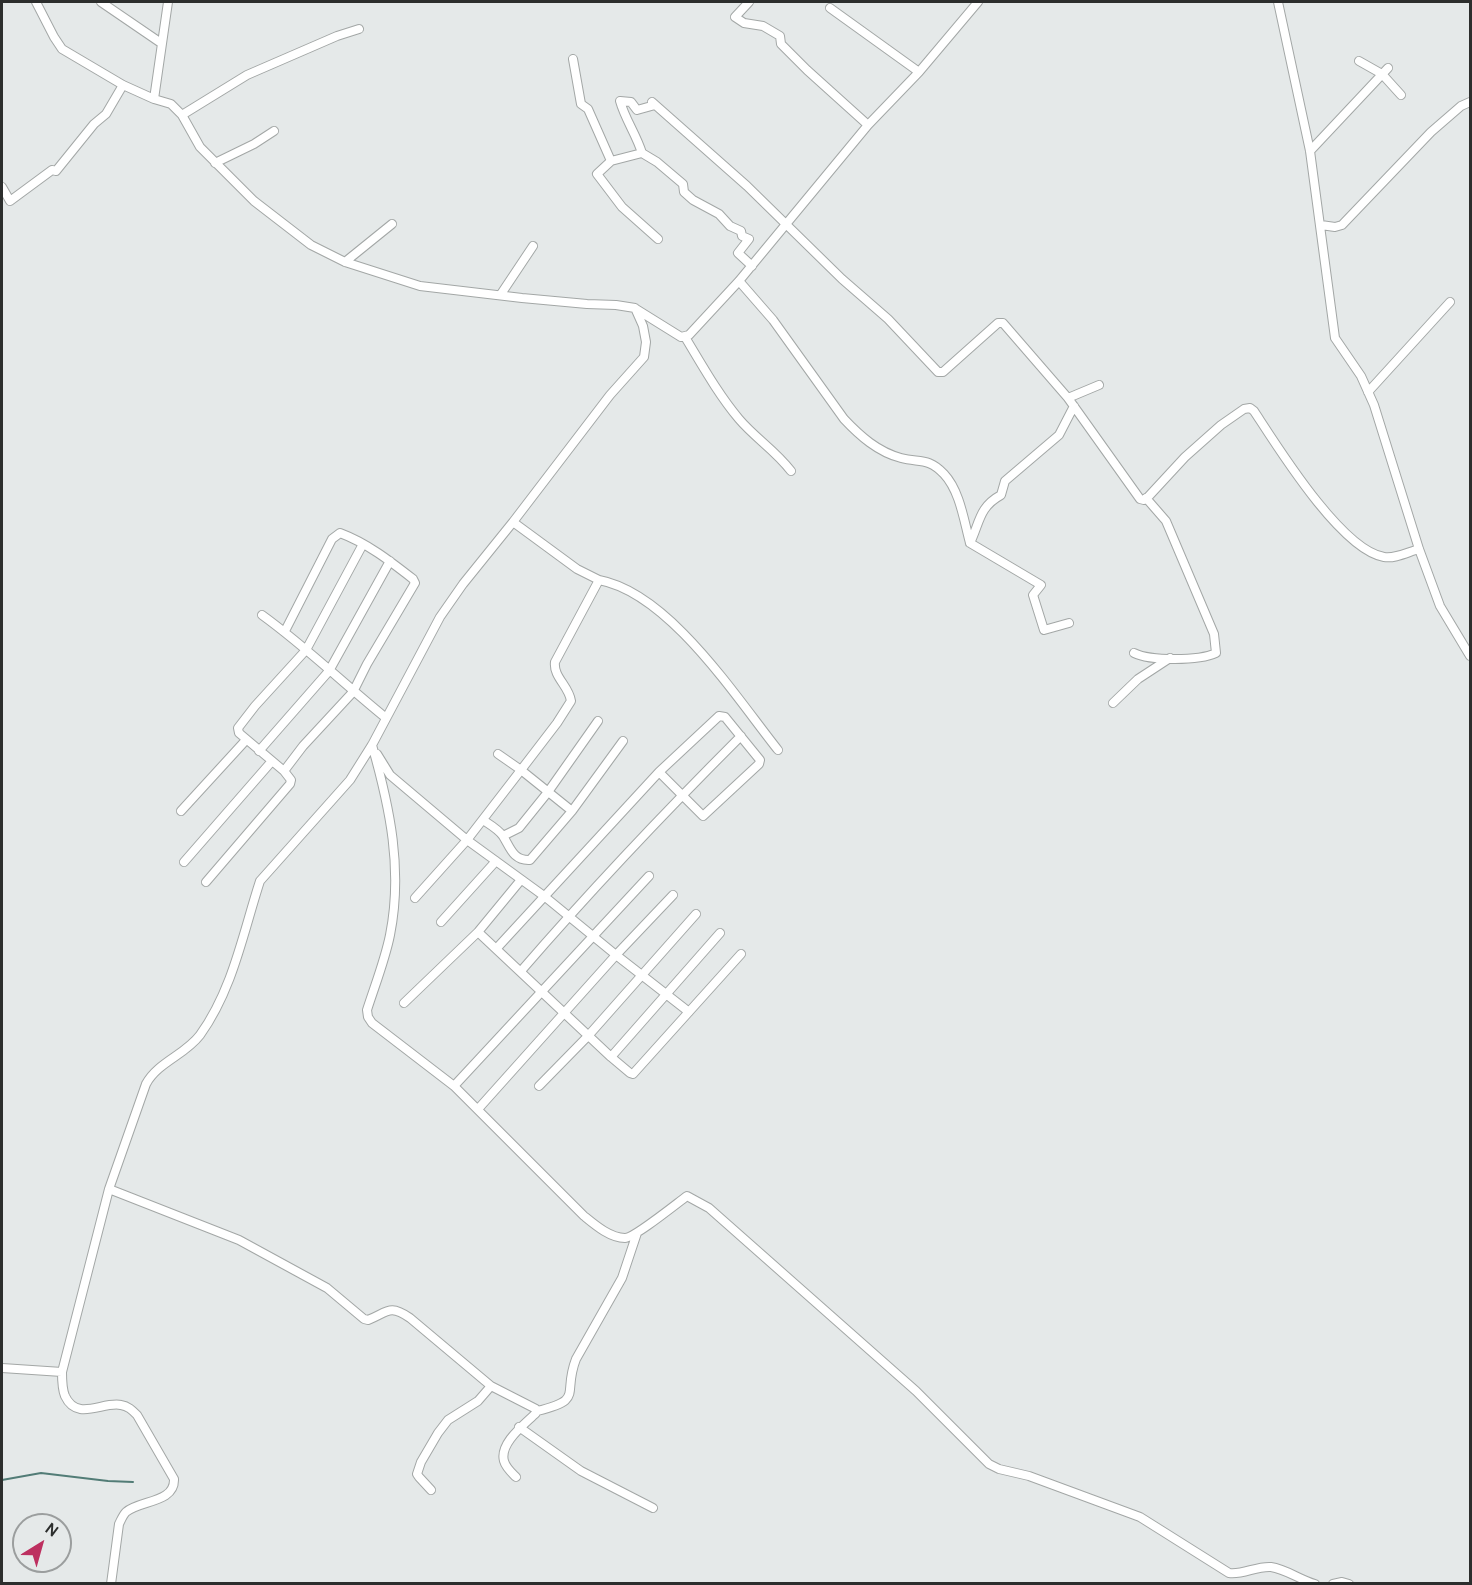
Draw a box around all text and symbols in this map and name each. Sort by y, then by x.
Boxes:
north arrow [12,1513,72,1573]
text: N [42,1519,62,1541]

